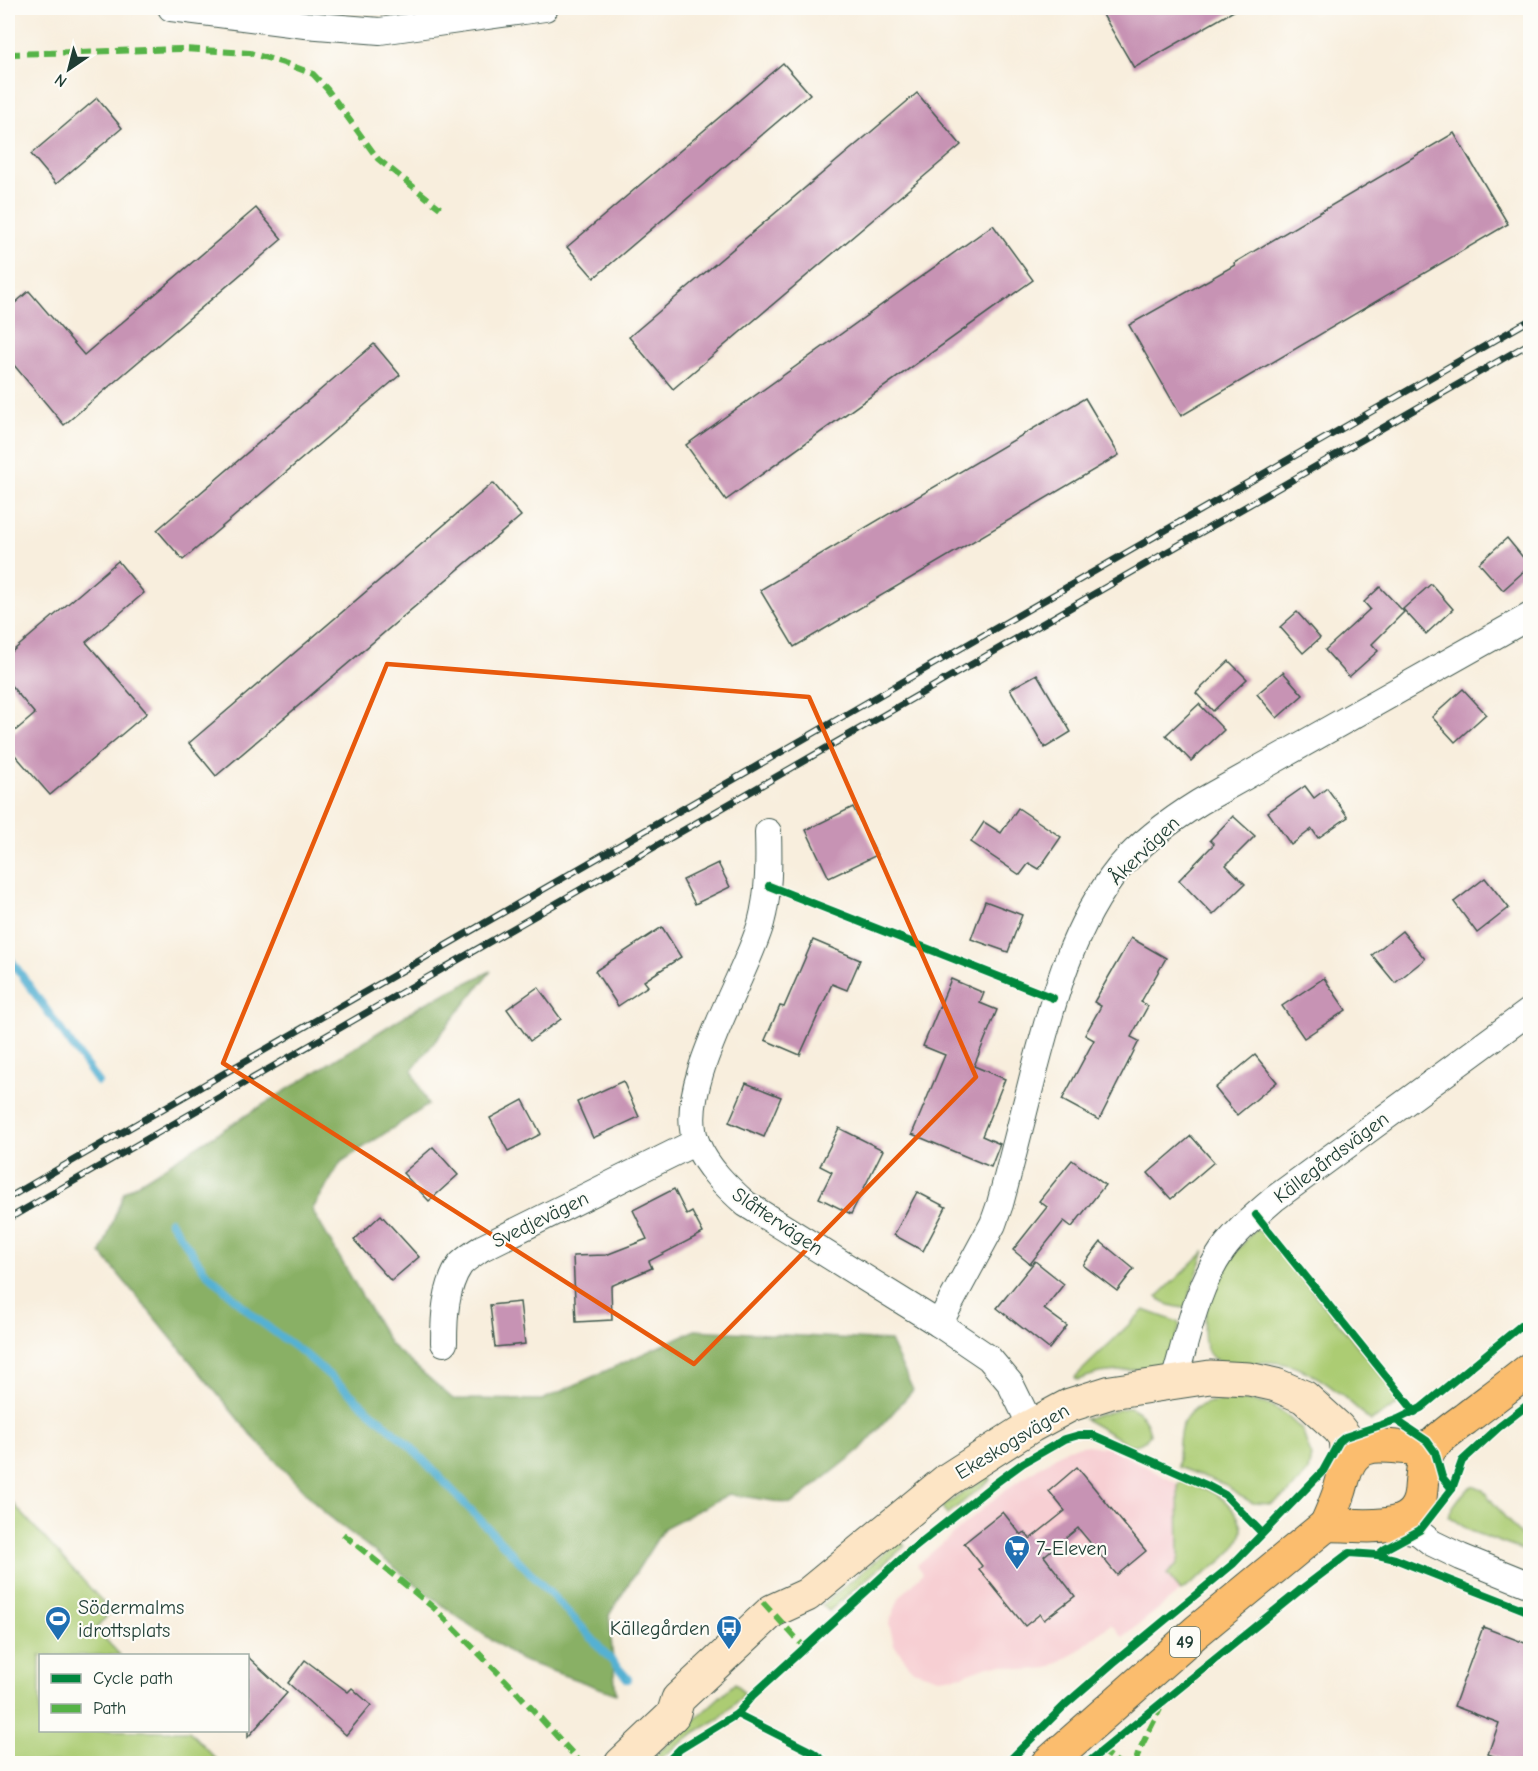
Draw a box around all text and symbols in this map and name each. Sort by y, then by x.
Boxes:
north arrow [39,39,99,99]
text: N [52,70,70,91]
street label: Åkervägen [1104,811,1184,889]
street label: Källegårdsvägen [1269,1107,1393,1208]
street label: Slåttervägen [728,1183,827,1260]
street label: Svedjevägen [488,1186,592,1253]
street label: Ekeskogsvägen [951,1399,1073,1484]
supermarket icon: 7-Eleven [1002,1533,1032,1571]
place label: 7-Eleven [1036,1537,1107,1560]
place label: Södermalms idrottsplats [78,1596,184,1642]
sports icon: Södermalms idrottsplats [43,1604,73,1642]
bus stop icon: Källegården [714,1613,744,1651]
place label: Källegården [610,1617,710,1640]
road number: 49 [1170,1627,1200,1657]
legend [39,1654,249,1732]
text: Cycle path [93,1668,173,1689]
text: Path [93,1698,126,1719]

